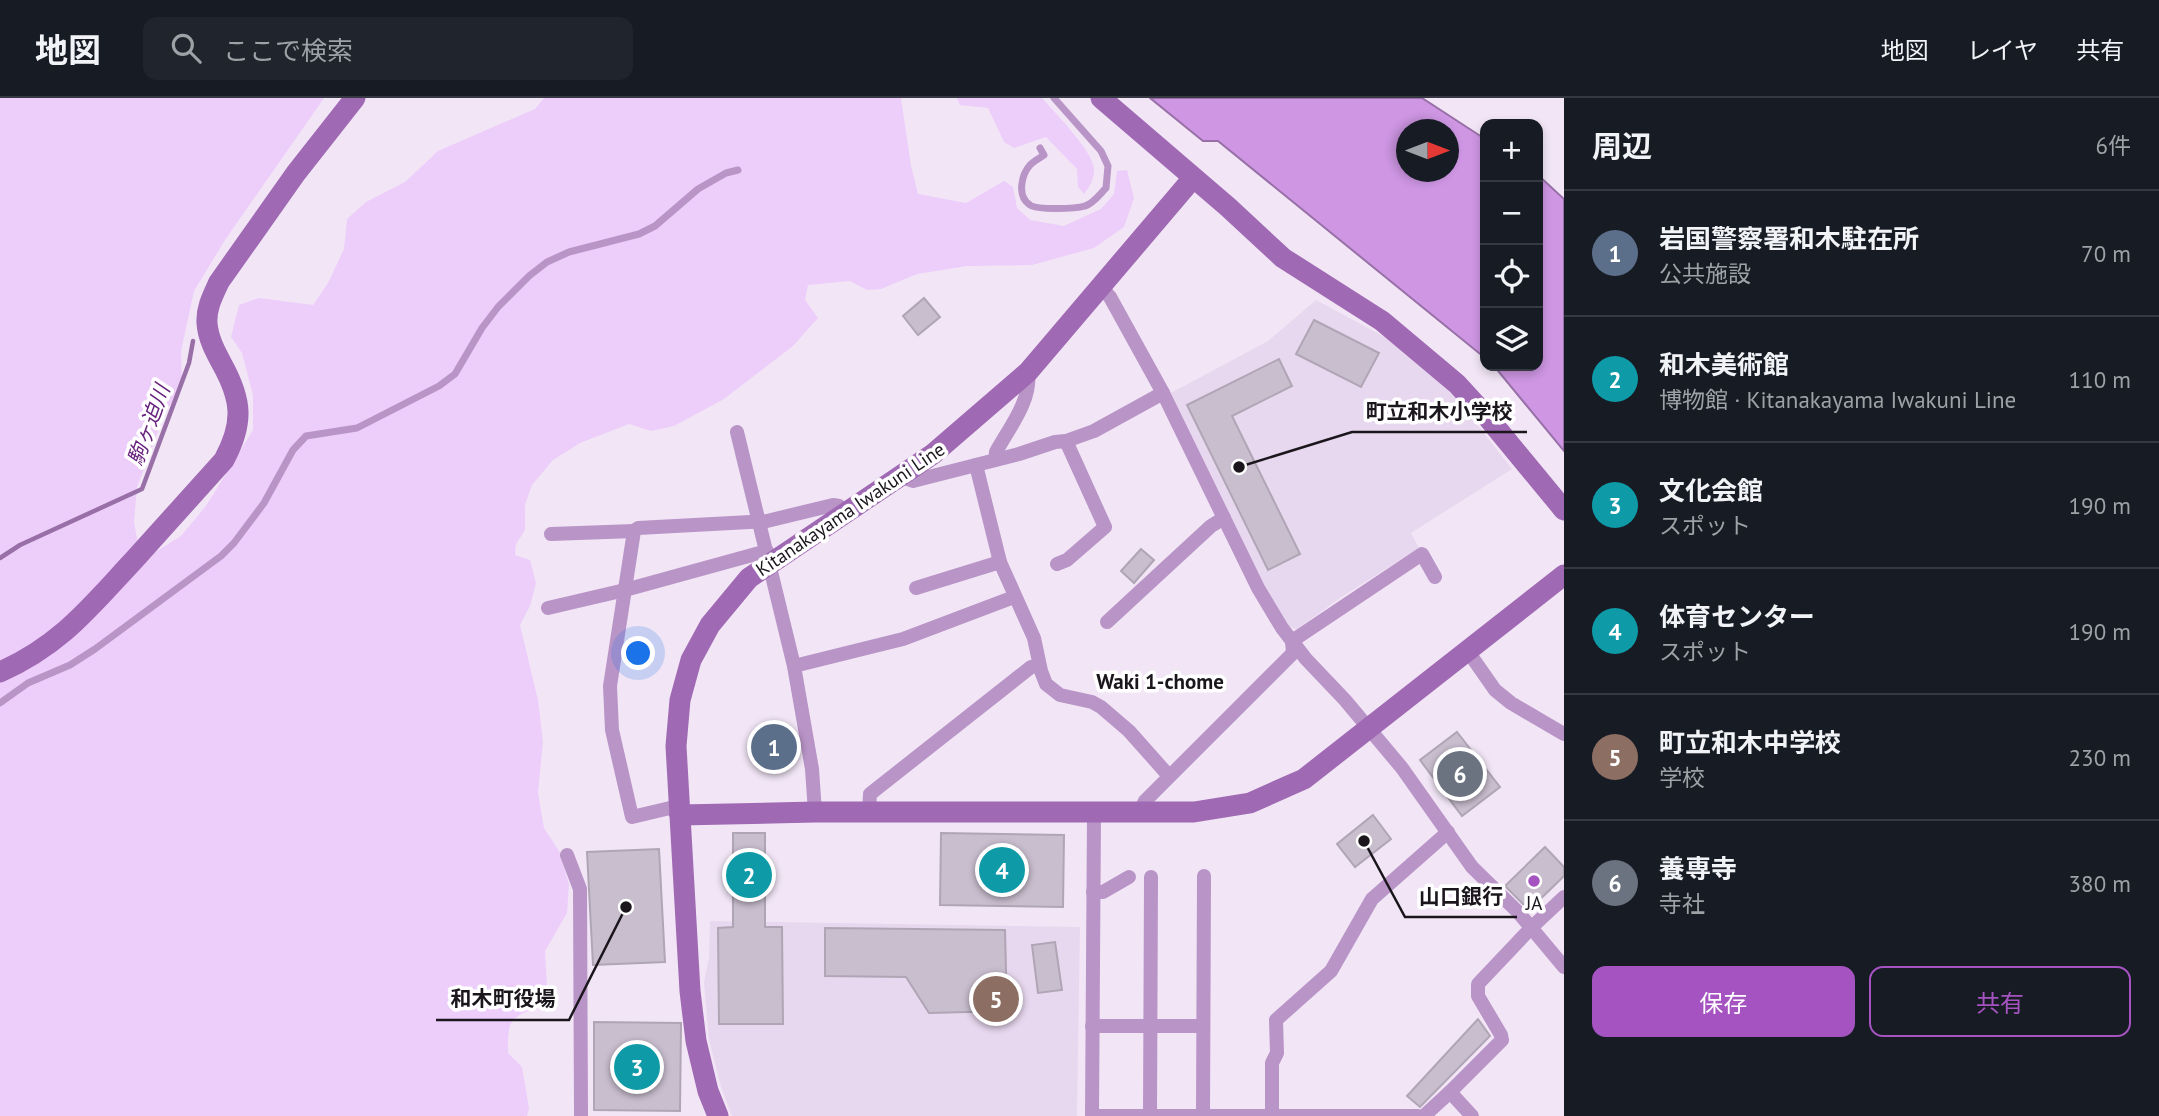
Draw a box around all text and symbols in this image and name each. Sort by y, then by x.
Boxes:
search box [143,17,633,80]
text: 地図 [35,28,101,71]
icon: search [167,29,205,67]
text: ここで検索 [223,34,353,67]
text: 地図 [1881,35,1929,66]
text: レイヤ [1967,35,2038,66]
text: 共有 [2076,35,2124,66]
north arrow [1396,119,1459,182]
map controls [1480,119,1543,371]
button: + [1480,119,1543,182]
text: 周辺 [1592,126,1652,165]
text: 6件 [2095,131,2131,160]
button: − [1480,182,1543,245]
text: 岩国警察署和木駐在所 [1659,222,1919,255]
text: 1 [1608,239,1622,268]
text: 70 m [2081,239,2131,268]
button: locate [1480,245,1543,308]
text: 公共施設 [1659,259,1751,288]
button: layers [1480,308,1543,371]
text: 和木美術館 [1659,348,1789,381]
text: 2 [1608,365,1622,394]
text: 110 m [2069,365,2131,394]
water label: 駒ヶ迫川 [121,379,176,469]
text: 博物館 · Kitanakayama Iwakuni Line [1659,385,2016,414]
callout: 町立和木小学校 [1352,390,1527,432]
text: 町立和木小学校 [1366,398,1513,425]
street label: Kitanakayama Iwakuni Line [751,437,949,581]
text: 文化会館 [1659,474,1763,507]
text: 3 [1608,491,1622,520]
text: 190 m [2069,491,2131,520]
text: スポット [1659,511,1751,540]
text: 体育センター [1659,600,1815,633]
text: 4 [1608,617,1622,646]
text: 190 m [2069,617,2131,646]
your location [621,636,655,670]
text: スポット [1659,637,1751,666]
district label: Waki 1-chome [1096,668,1224,695]
pin: 1 [751,721,797,773]
text: 町立和木中学校 [1659,726,1841,759]
text: 5 [1608,743,1622,772]
text: 230 m [2069,743,2131,772]
pin: 6 [1437,748,1483,800]
text: 学校 [1659,763,1705,792]
pin: 4 [979,844,1025,896]
pin: 2 [726,849,772,901]
text: 養専寺 [1659,852,1737,885]
text: 6 [1608,869,1622,898]
text: 380 m [2069,869,2131,898]
marker: JA [1526,873,1542,889]
callout: 山口銀行 [1405,875,1517,917]
text: 山口銀行 [1419,883,1503,910]
text: 寺社 [1659,889,1705,918]
place label: JA [1525,891,1542,915]
button: 保存 [1592,966,1855,1037]
button: 共有 [1869,966,2131,1037]
pin: 5 [973,973,1019,1025]
callout: 和木町役場 [436,978,569,1020]
text: 和木町役場 [451,985,556,1012]
pin: 3 [614,1041,660,1093]

